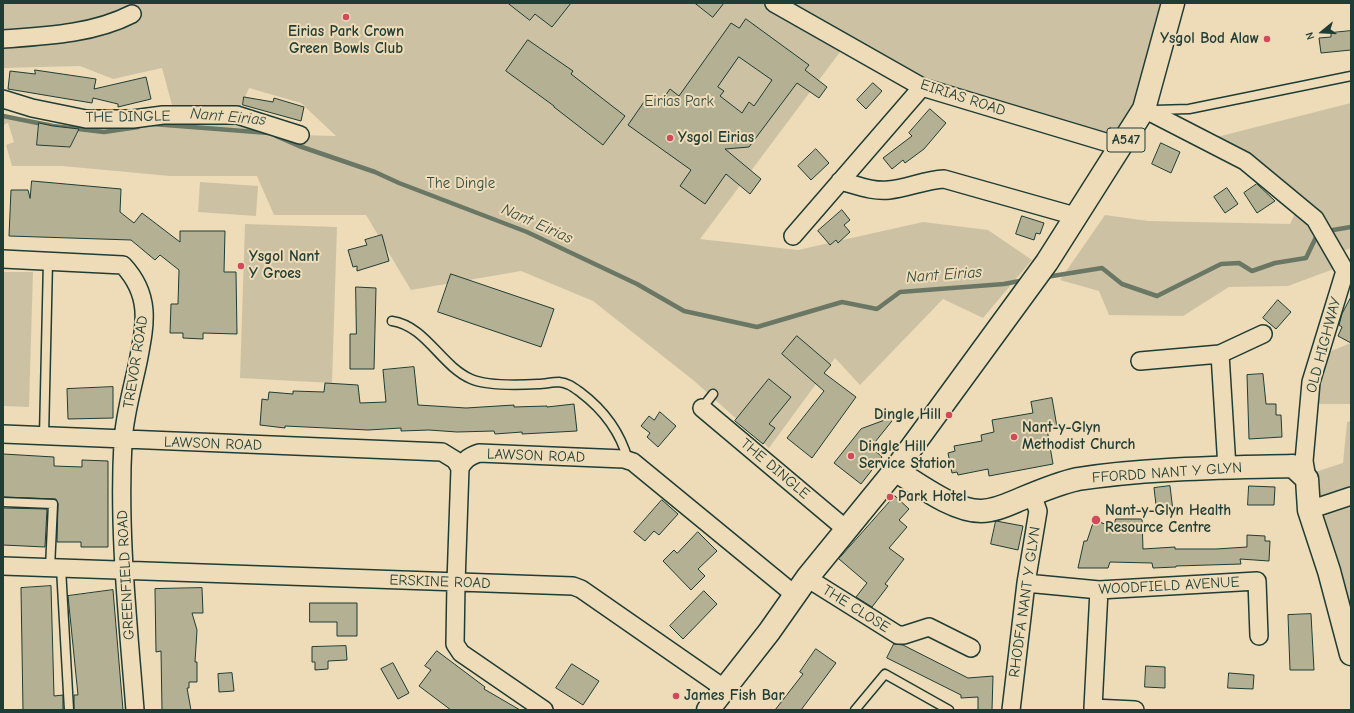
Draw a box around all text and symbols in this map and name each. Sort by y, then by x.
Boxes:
marker: Eirias Park Crown Green Bowls Club [341,12,351,22]
north arrow [1302,12,1342,52]
place label: Eirias Park Crown Green Bowls Club [288,23,404,58]
place label: Ysgol Bod Alaw [1160,30,1259,48]
text: N [1303,30,1317,41]
marker: Ysgol Bod Alaw [1262,34,1272,44]
street label: EIRIAS ROAD [918,76,1008,120]
park label: Eirias Park [644,93,714,111]
water label: Nant Eirias [189,104,267,130]
street label: THE DINGLE [85,107,171,127]
road number: A547 [1107,128,1145,152]
place label: Ysgol Eirias [678,129,754,147]
marker: Ysgol Eirias [665,133,675,143]
park label: The Dingle [427,175,495,193]
water label: Nant Eirias [498,200,576,248]
place label: Ysgol Nant Y Groes [249,248,319,283]
marker: Ysgol Nant Y Groes [236,261,246,271]
water label: Nant Eirias [905,263,983,287]
street label: OLD HIGHWAY [1303,295,1345,395]
street label: TREVOR ROAD [120,314,152,410]
place label: Dingle Hill [874,406,941,424]
marker: Dingle Hill [944,410,954,420]
place label: Nant-y-Glyn Methodist Church [1022,419,1135,454]
marker: Nant-y-Glyn Methodist Church [1009,432,1019,442]
street label: LAWSON ROAD [164,433,262,455]
street label: THE DINGLE [737,435,813,503]
place label: Dingle Hill Service Station [859,438,955,473]
street label: LAWSON ROAD [487,445,585,467]
marker: Dingle Hill Service Station [846,451,856,461]
street label: FFORDD NANT Y GLYN [1091,459,1243,487]
place label: Park Hotel [898,488,966,506]
marker: Park Hotel [885,492,895,502]
place label: Nant-y-Glyn Health Resource Centre [1105,502,1231,537]
street label: GREENFIELD ROAD [114,510,138,640]
marker: Nant-y-Glyn Health Resource Centre [1090,514,1102,526]
street label: RHODFA NANT Y GLYN [1006,525,1044,679]
street label: ERSKINE ROAD [389,571,491,593]
street label: WOODFIELD AVENUE [1098,573,1240,599]
street label: THE CLOSE [819,581,893,637]
place label: James Fish Bar [684,687,785,705]
marker: James Fish Bar [671,691,681,701]

